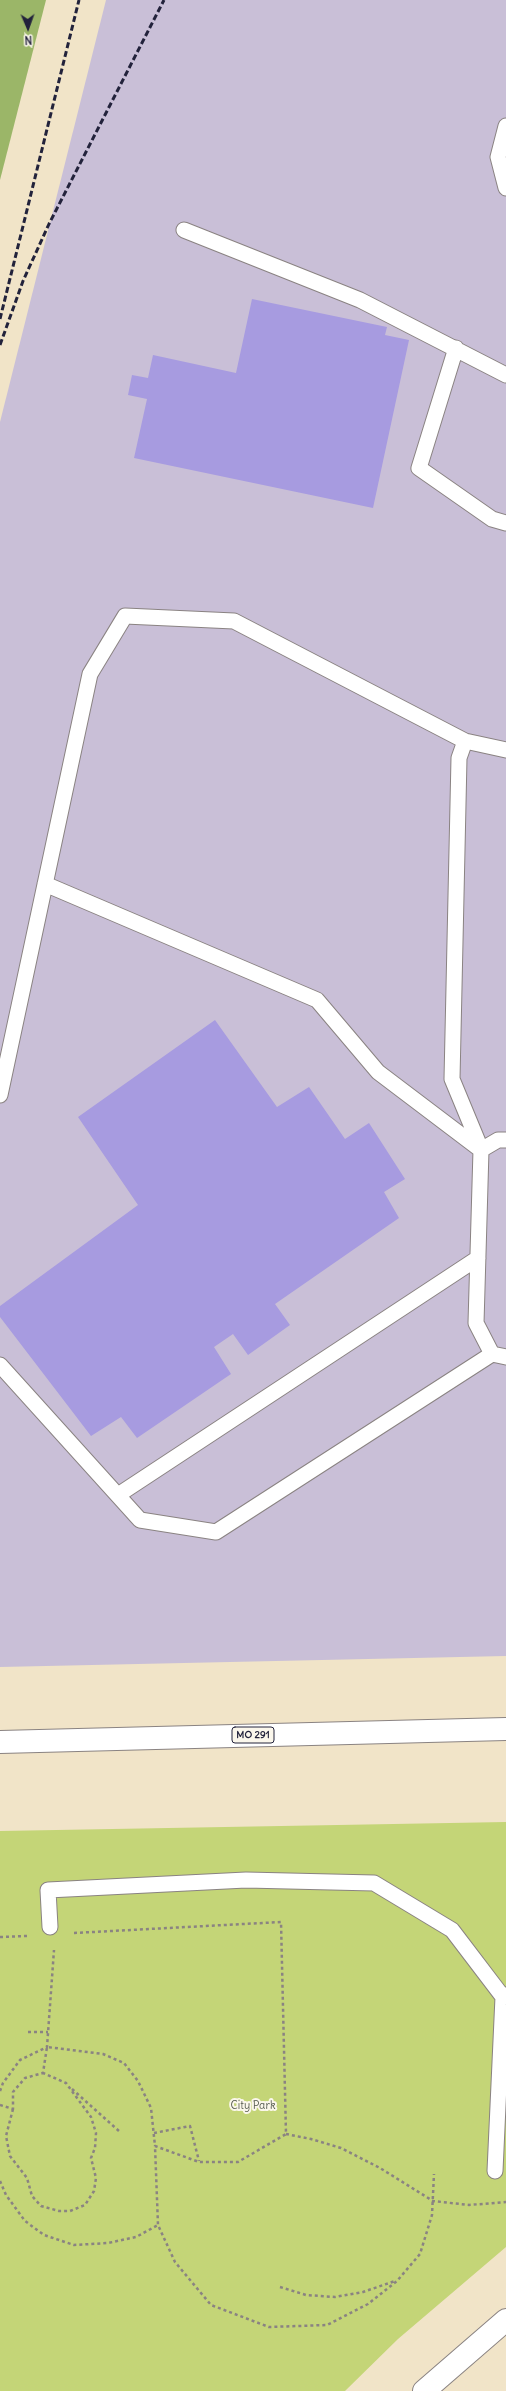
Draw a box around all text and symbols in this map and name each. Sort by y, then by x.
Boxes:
north arrow [8,8,48,48]
text: N [24,33,32,47]
road number: MO 291 [232,1727,274,1743]
park label: City Park [230,2099,276,2113]

